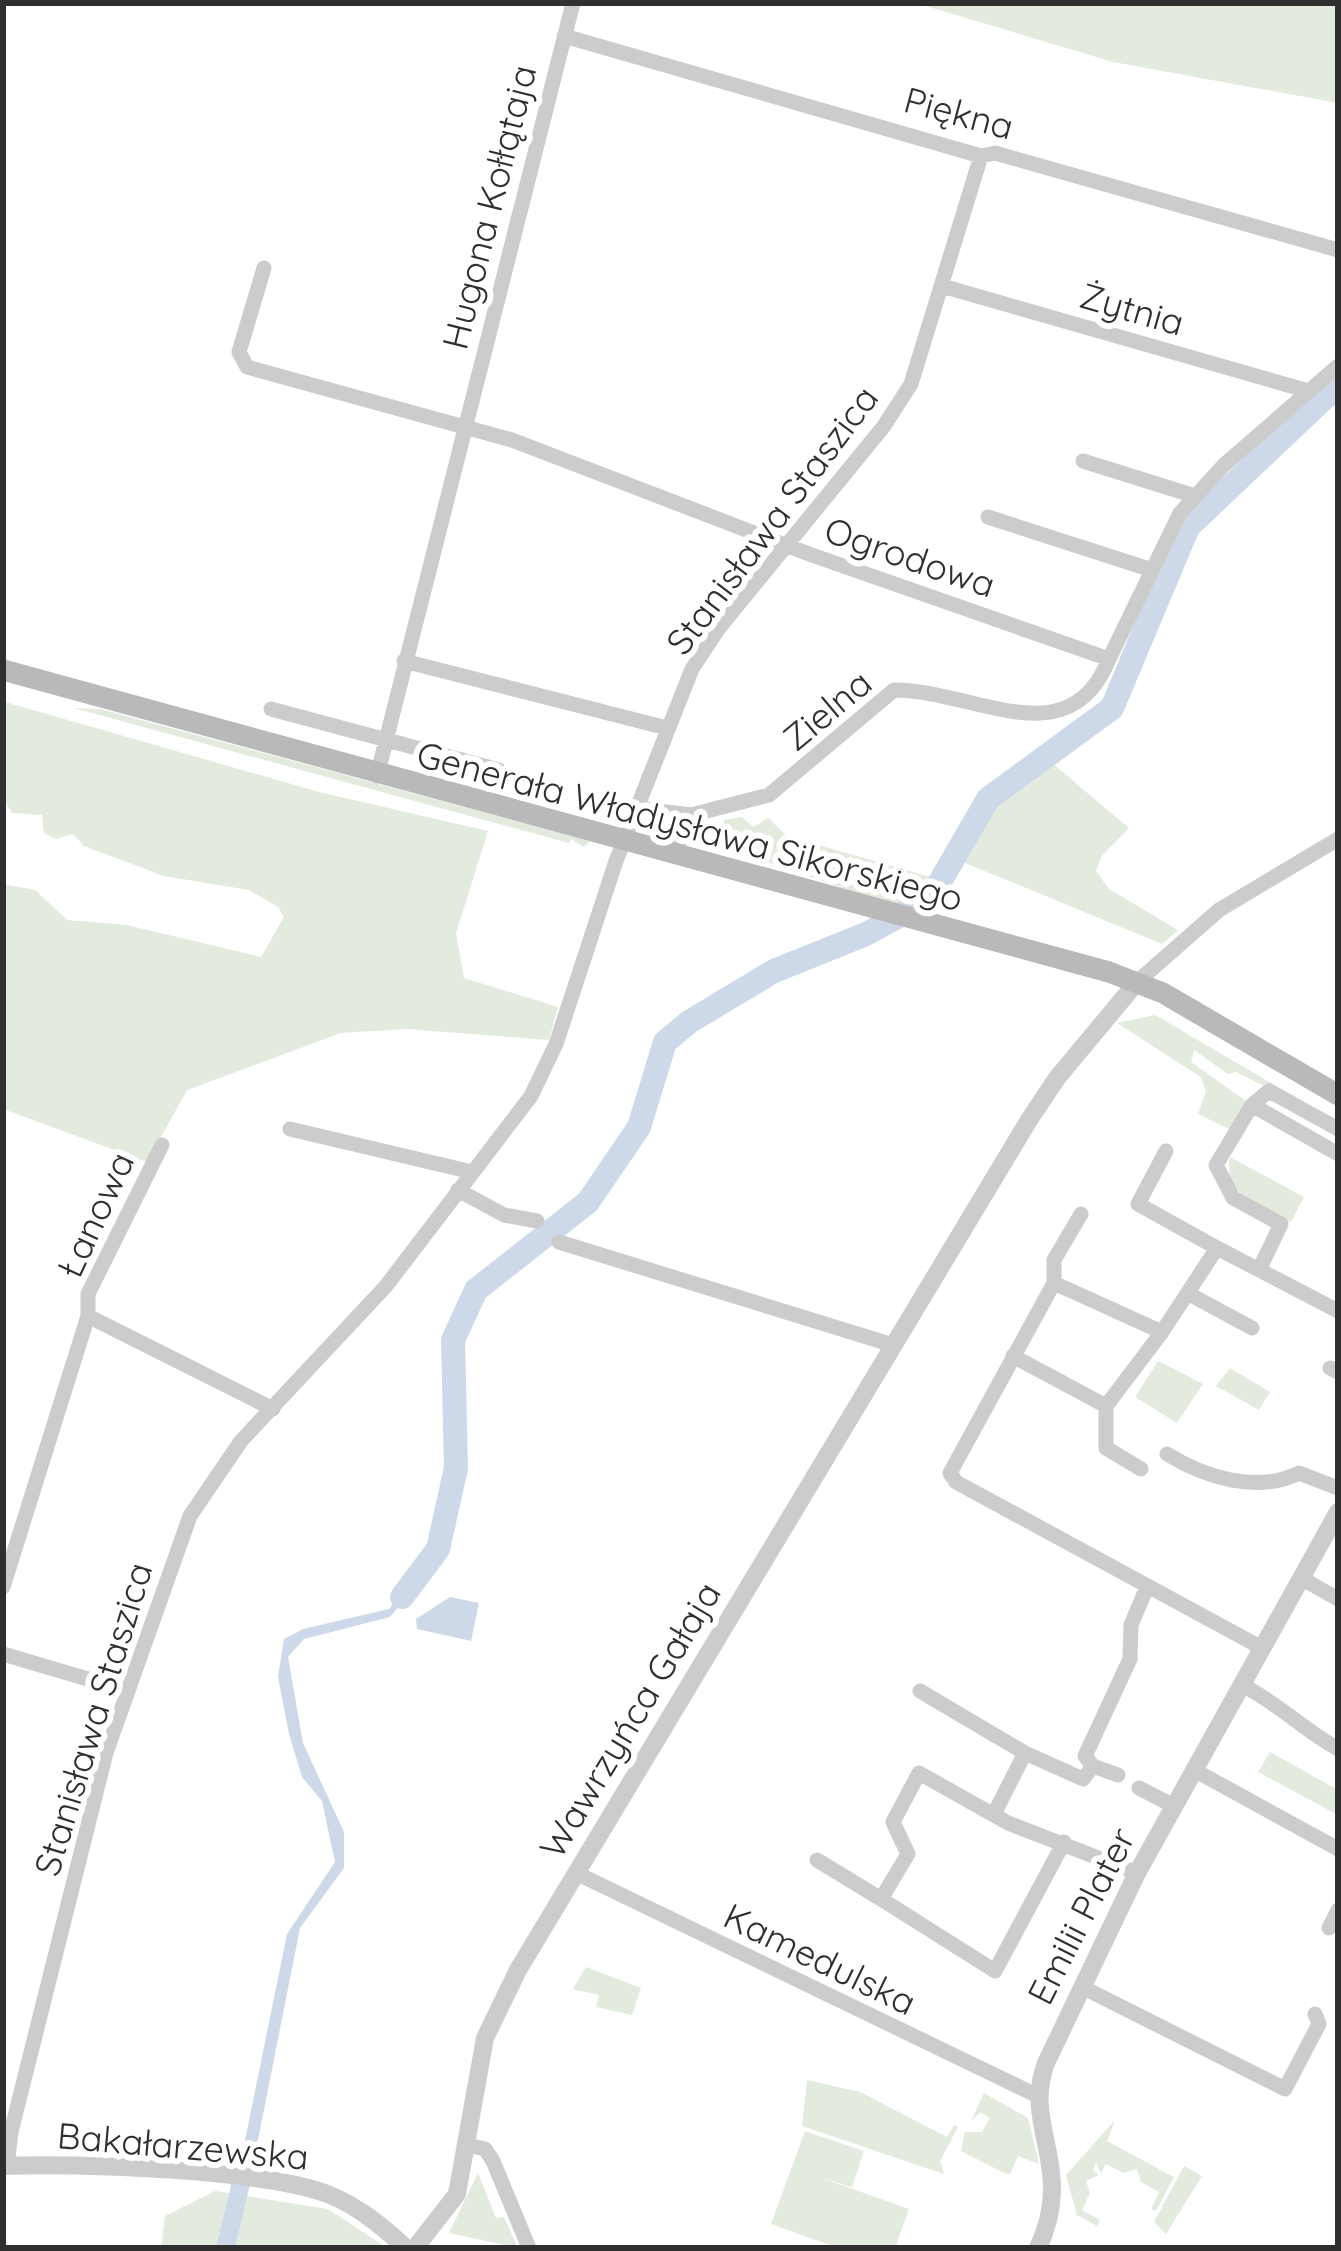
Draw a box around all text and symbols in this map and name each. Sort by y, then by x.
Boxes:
street label: Hugona Kołłątaja [431,60,546,354]
street label: Piękna [900,76,1019,149]
street label: Żytnia [1075,272,1189,345]
street label: Stanisława Staszica [656,376,887,663]
street label: Ogrodowa [819,506,1001,607]
street label: Zielna [773,660,880,760]
street label: Generała Władysława Sikorskiego [412,731,968,920]
street label: Łanowa [46,1144,143,1285]
street label: Stanisława Staszica [23,1557,162,1881]
street label: Wawrzyńca Gałaja [529,1573,730,1866]
street label: Emilii Plater [1017,1820,1144,2012]
street label: Kamedulska [717,1893,924,2024]
street label: Bakałarzewska [56,2112,311,2179]

